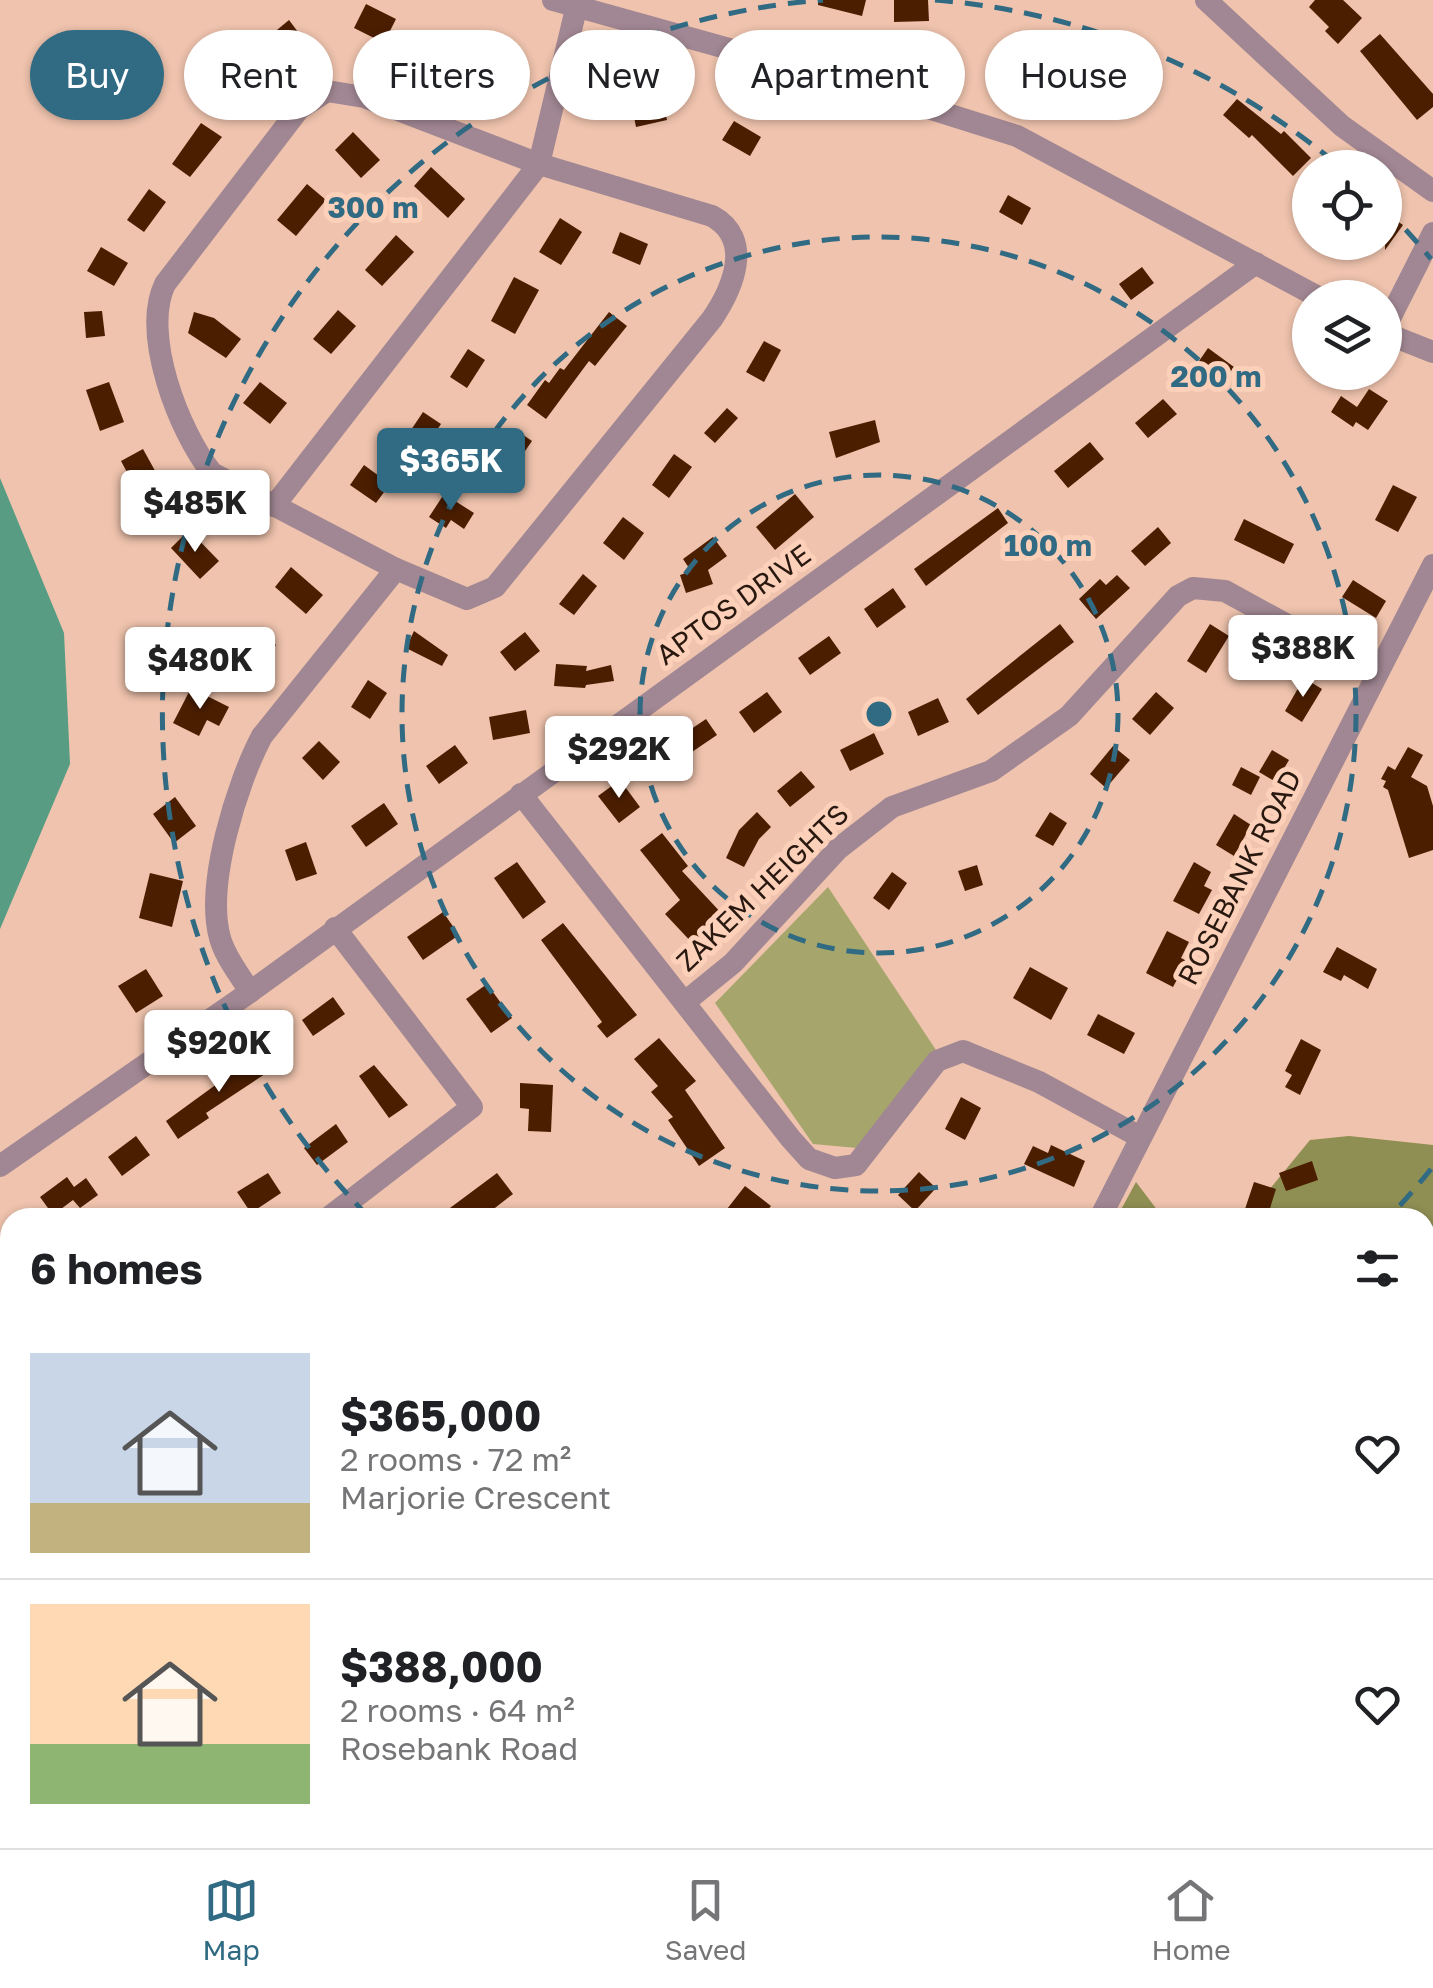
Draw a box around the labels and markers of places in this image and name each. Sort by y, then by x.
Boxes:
pin: $365K [381,428,521,513]
pin: $485K [125,470,265,555]
pin: $388K [1233,615,1373,700]
pin: $480K [130,627,270,712]
centre of rings [861,696,897,732]
pin: $292K [549,716,689,801]
pin: $920K [149,1010,289,1095]

